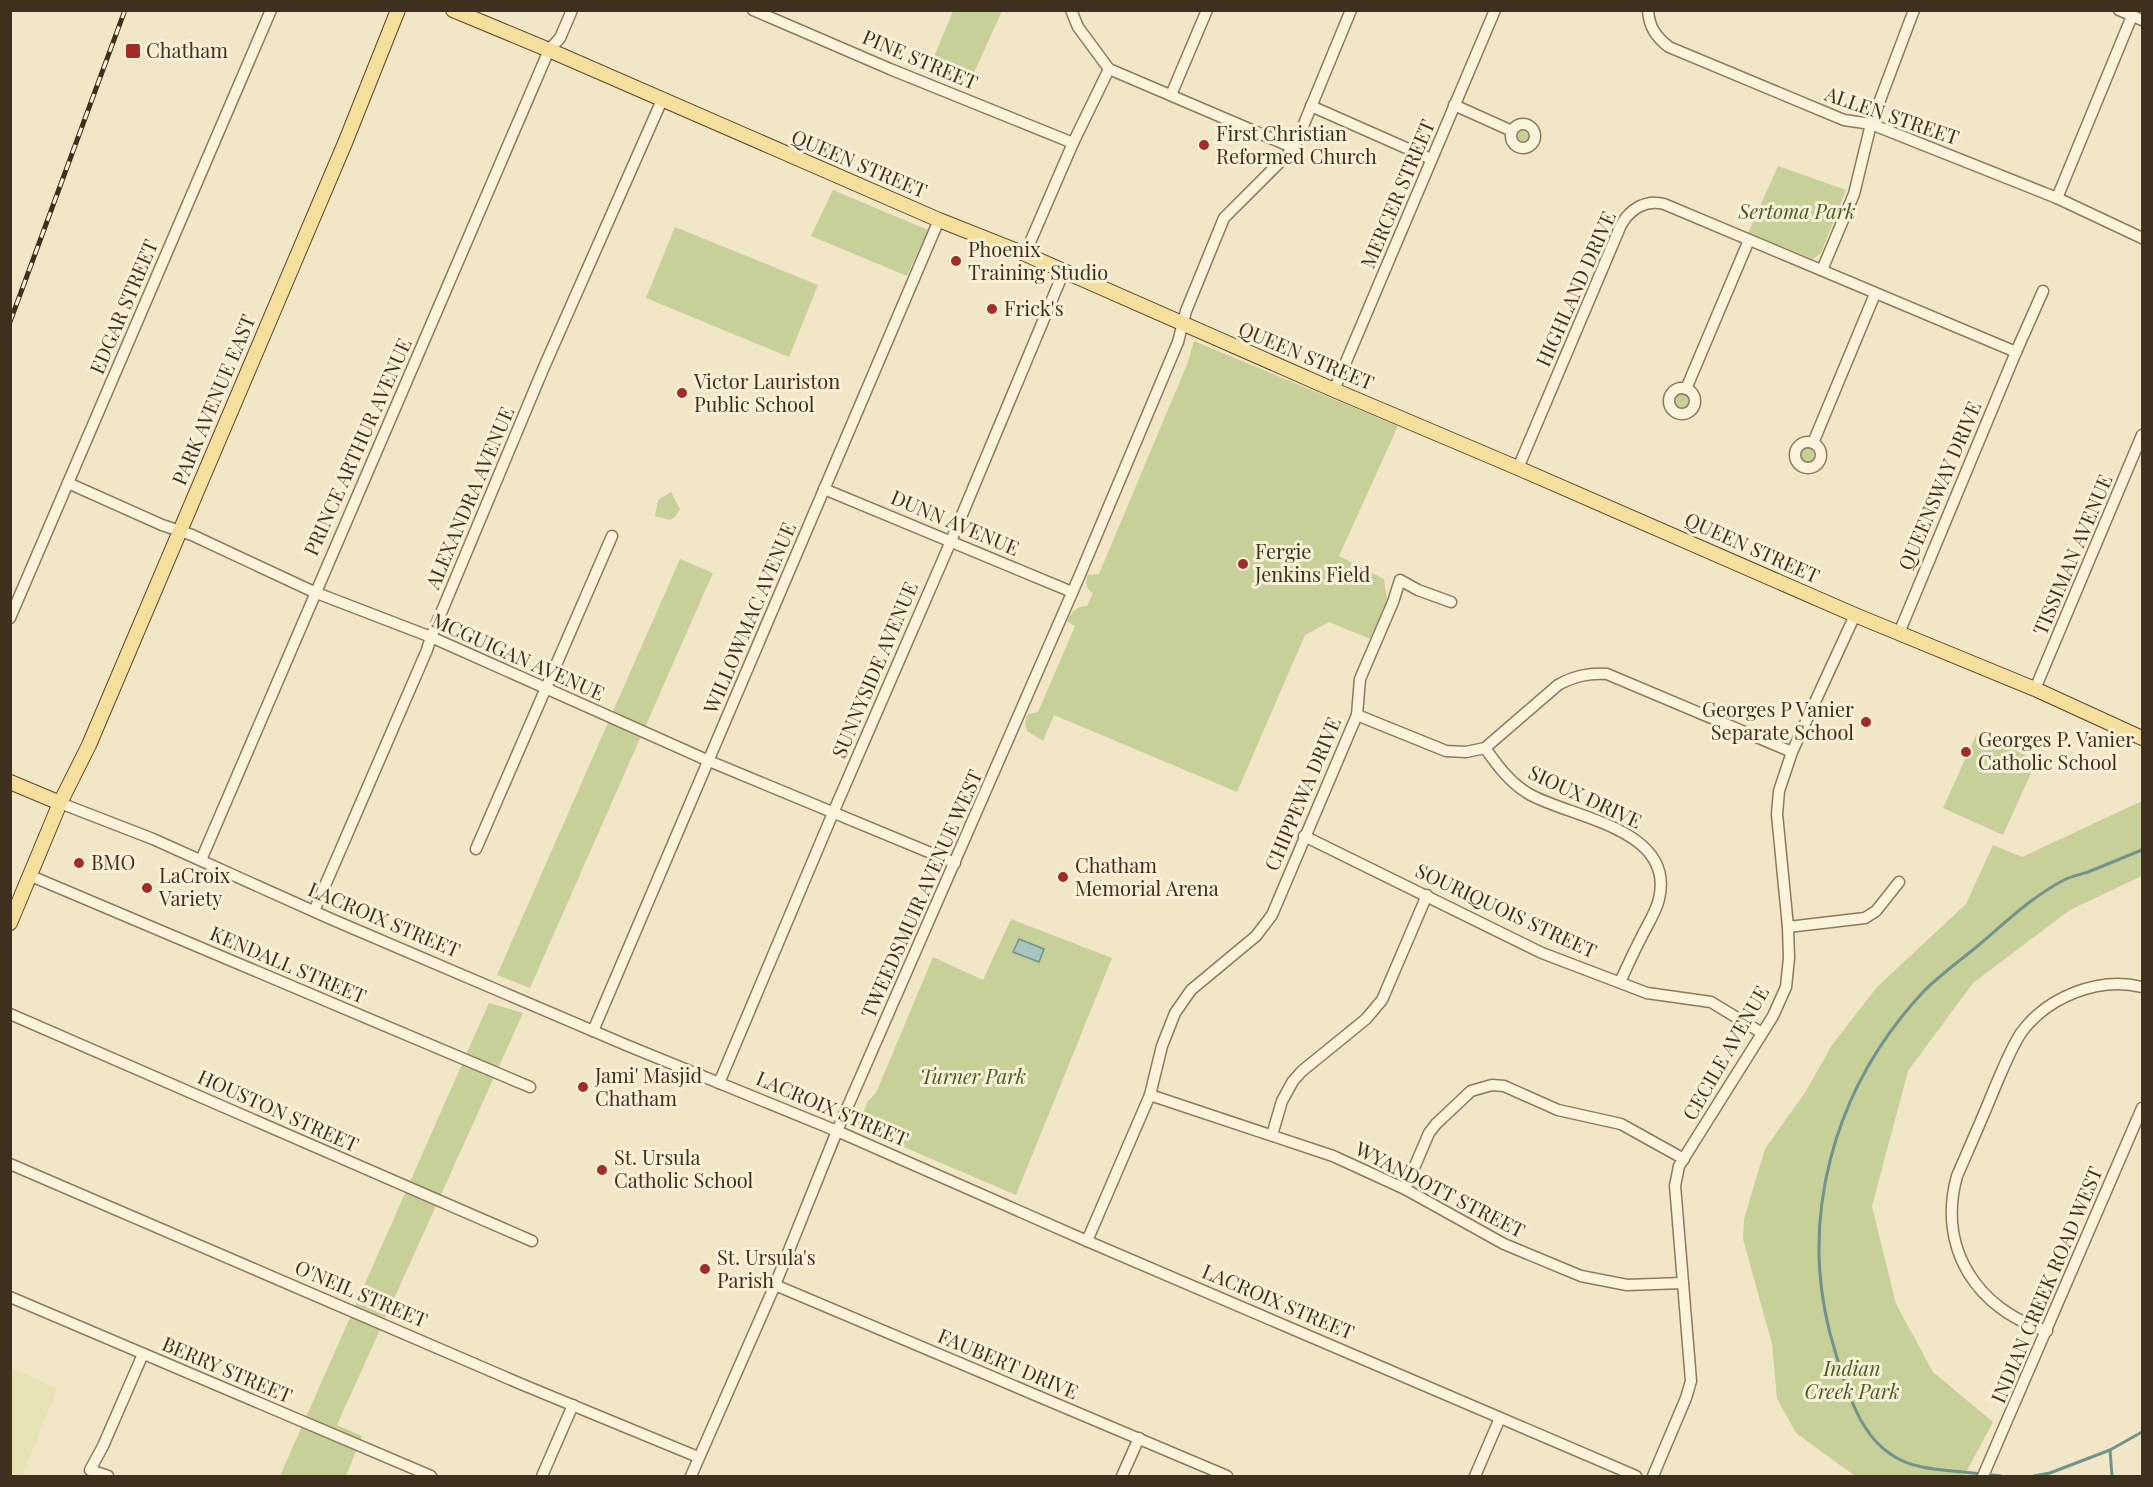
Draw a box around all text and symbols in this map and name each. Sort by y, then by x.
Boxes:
street label: PINE STREET [859,22,982,95]
place label: Chatham [146,36,228,63]
marker: Chatham [124,42,142,60]
street label: ALLEN STREET [1821,79,1963,150]
street label: MERCER STREET [1353,115,1440,272]
place label: First Christian Reformed Church [1216,119,1377,169]
street label: QUEEN STREET [788,122,931,203]
marker: First Christian Reformed Church [1197,138,1211,152]
park label: Sertoma Park [1737,197,1856,224]
street label: HIGHLAND DRIVE [1528,206,1621,370]
street label: EDGAR STREET [82,235,163,378]
place label: Phoenix Training Studio [968,235,1108,285]
marker: Phoenix Training Studio [949,254,963,268]
place label: Frick's [1004,294,1064,321]
marker: Frick's [985,302,999,316]
street label: PARK AVENUE EAST [164,310,261,489]
street label: QUEEN STREET [1235,314,1378,395]
street label: PRINCE ARTHUR AVENUE [296,333,417,559]
place label: Victor Lauriston Public School [693,367,840,417]
marker: Victor Lauriston Public School [675,386,689,400]
street label: QUEENSWAY DRIVE [1891,397,1986,574]
street label: ALEXANDRA AVENUE [418,402,519,594]
street label: TISSIMAN AVENUE [2026,470,2118,639]
street label: DUNN AVENUE [887,482,1024,561]
street label: QUEEN STREET [1681,505,1824,588]
street label: WILLOWMAC AVENUE [696,518,801,718]
place label: Fergie Jenkins Field [1254,537,1371,587]
marker: Fergie Jenkins Field [1236,557,1250,571]
street label: SUNNYSIDE AVENUE [824,577,923,762]
street label: MCGUIGAN AVENUE [428,605,609,706]
place label: Georges P Vanier Separate School [1702,695,1854,745]
street label: CHIPPEWA DRIVE [1257,712,1346,874]
marker: Georges P Vanier Separate School [1859,715,1873,729]
place label: Georges P. Vanier Catholic School [1978,725,2134,775]
marker: Georges P. Vanier Catholic School [1959,745,1973,759]
street label: SIOUX DRIVE [1525,758,1647,834]
street label: TWEEDSMUIR AVENUE WEST [854,765,988,1022]
place label: BMO [91,848,135,875]
place label: Chatham Memorial Arena [1075,851,1219,901]
marker: BMO [72,856,86,870]
street label: SOURIQUOIS STREET [1412,856,1602,964]
place label: LaCroix Variety [158,861,231,911]
marker: Chatham Memorial Arena [1056,870,1070,884]
street label: LACROIX STREET [304,874,465,963]
marker: LaCroix Variety [140,881,154,895]
street label: KENDALL STREET [206,919,371,1009]
street label: CECILE AVENUE [1675,980,1774,1124]
place label: Jami' Masjid Chatham [594,1061,703,1111]
street label: HOUSTON STREET [194,1062,363,1157]
park label: Turner Park [920,1062,1026,1089]
street label: LACROIX STREET [752,1063,913,1152]
marker: Jami' Masjid Chatham [576,1080,590,1094]
street label: WYANDOTT STREET [1350,1134,1530,1243]
place label: St. Ursula Catholic School [614,1143,754,1193]
street label: INDIAN CREEK ROAD WEST [1983,1162,2108,1407]
marker: St. Ursula Catholic School [595,1163,609,1177]
place label: St. Ursula's Parish [717,1243,816,1293]
street label: O'NEIL STREET [291,1253,432,1333]
street label: LACROIX STREET [1198,1256,1359,1345]
marker: St. Ursula's Parish [698,1262,712,1276]
street label: FAUBERT DRIVE [934,1321,1083,1404]
street label: BERRY STREET [159,1329,297,1408]
park label: Indian Creek Park [1805,1354,1899,1404]

